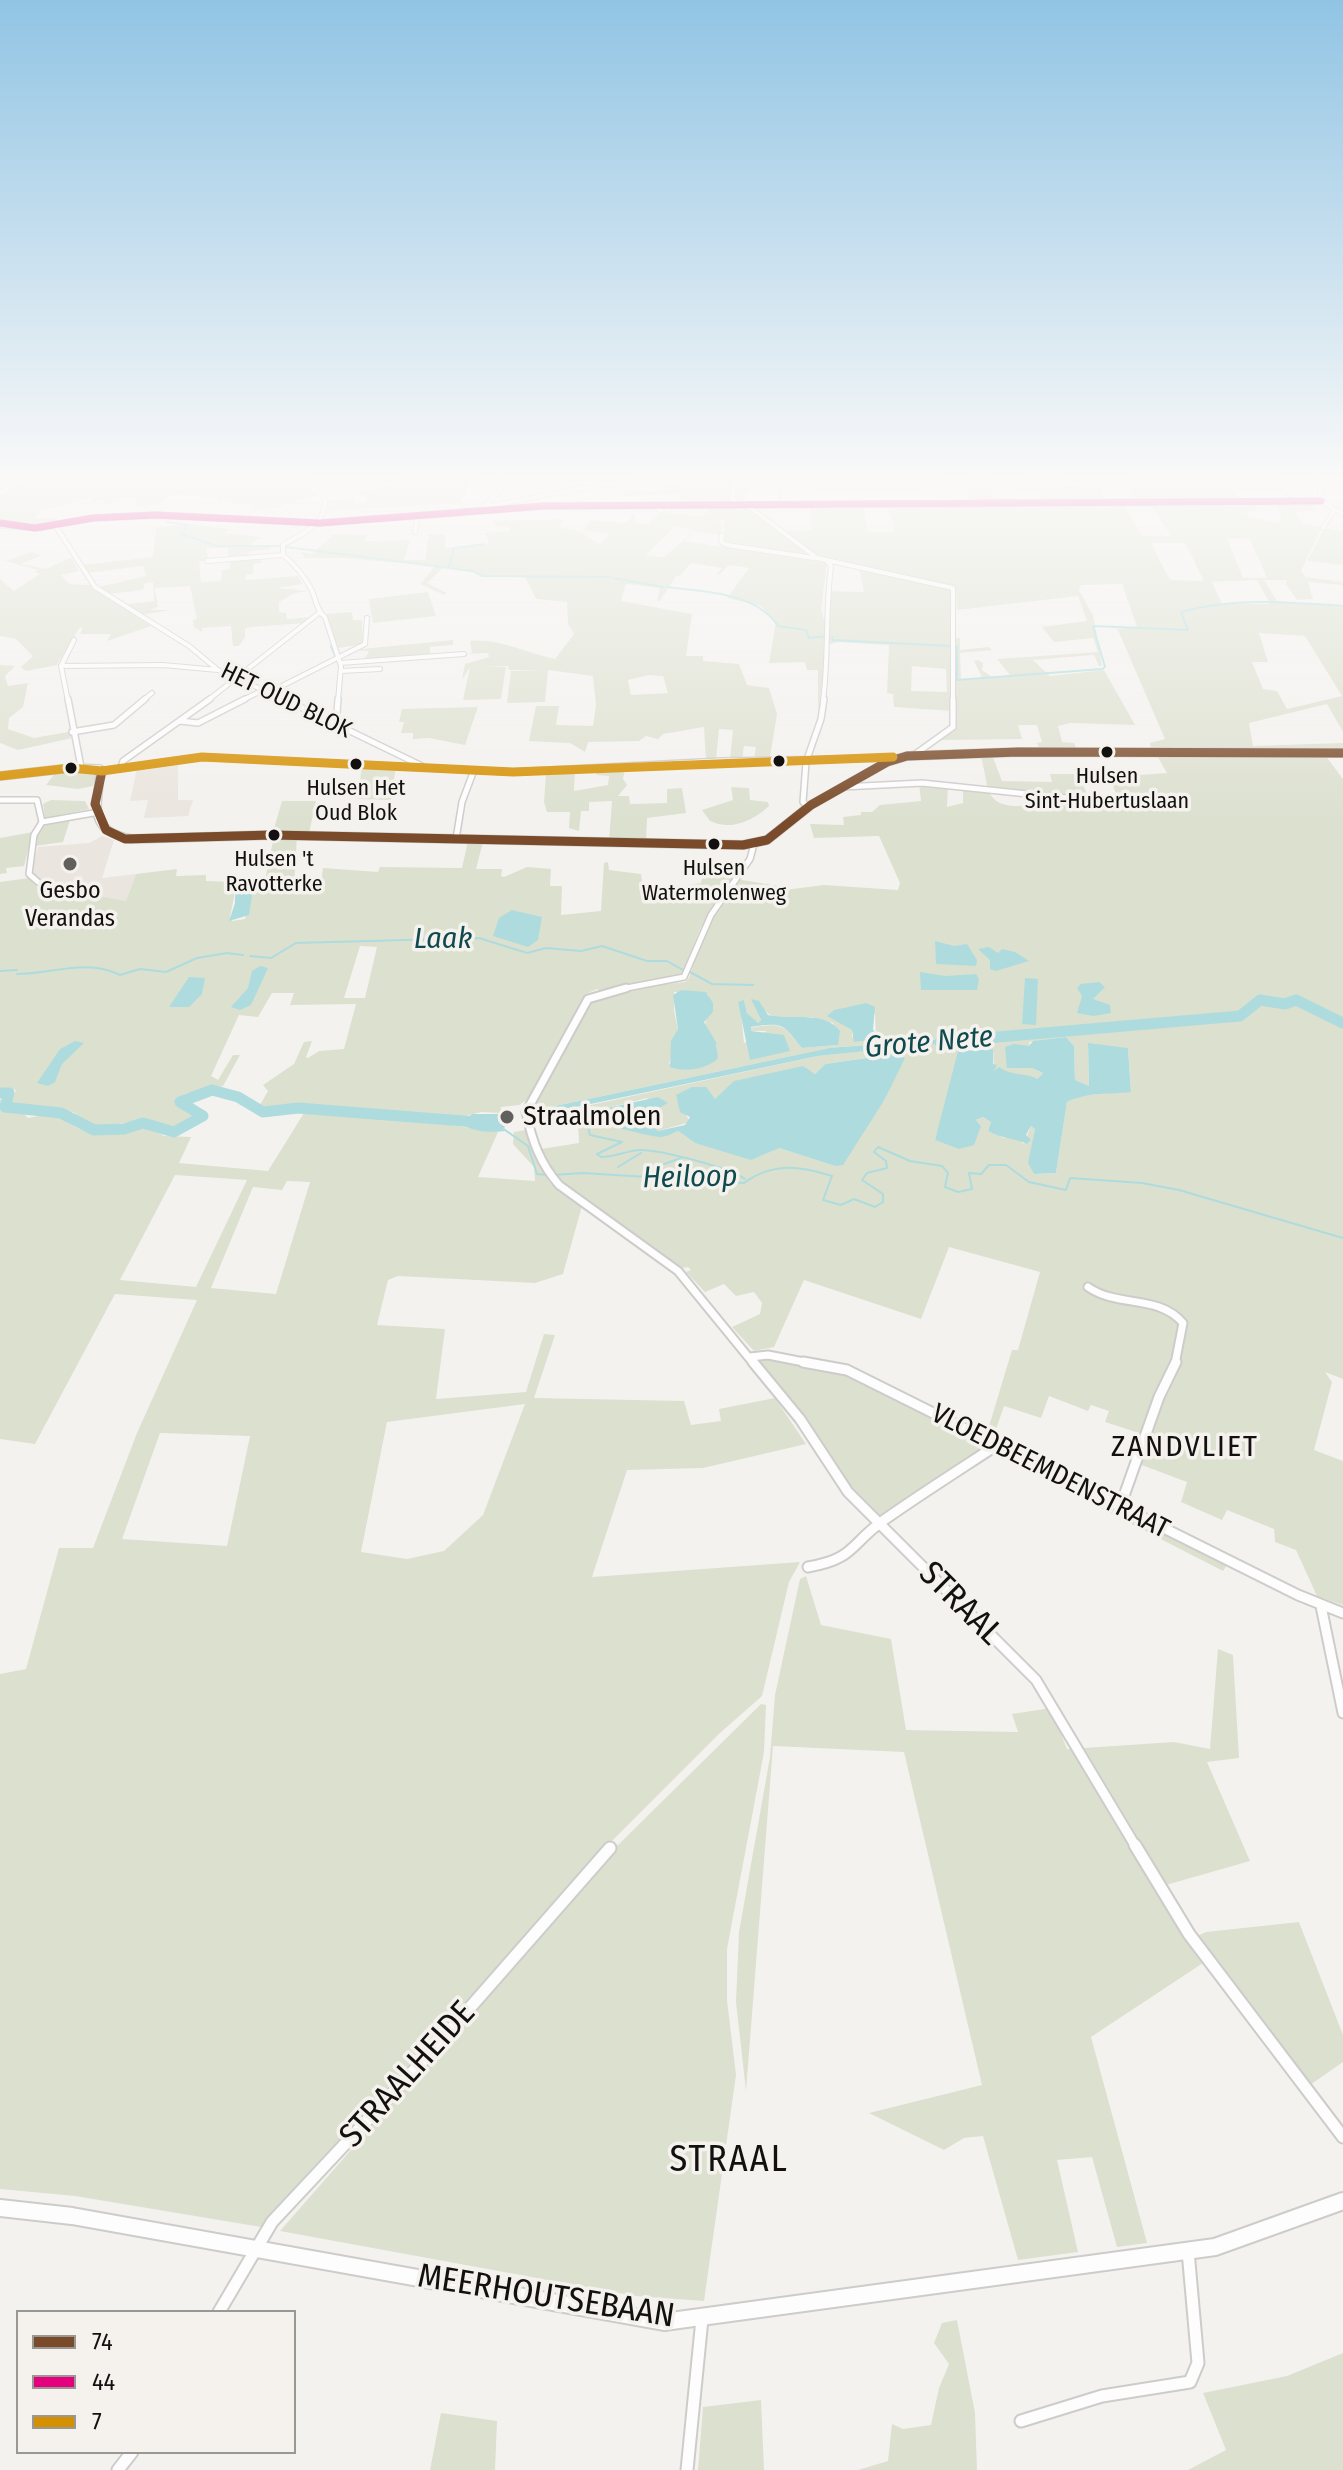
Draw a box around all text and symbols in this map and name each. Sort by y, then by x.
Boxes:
street label: HET OUD BLOK [216,657,356,745]
marker: Hulsen Sint-Hubertuslaan [1099,744,1115,760]
unlabelled marker [771,753,787,769]
marker: Hulsen Het Oud Blok [348,756,364,772]
unlabelled marker [63,760,79,776]
place label: Hulsen Sint-Hubertuslaan [1025,764,1189,816]
place label: Hulsen Het Oud Blok [306,776,406,828]
marker: Hulsen 't Ravotterke [266,827,282,843]
marker: Hulsen Watermolenweg [706,836,722,852]
place label: Hulsen 't Ravotterke [225,847,323,898]
marker: Gesbo Verandas [61,855,79,873]
place label: Hulsen Watermolenweg [642,856,786,908]
place label: Gesbo Verandas [25,877,115,933]
water label: Laak [414,922,472,958]
water label: Grote Nete [863,1019,995,1067]
place label: Straalmolen [523,1100,661,1134]
marker: Straalmolen [498,1108,516,1126]
water label: Heiloop [642,1159,738,1197]
street label: VLOEDBEEMDENSTRAAT [925,1397,1175,1547]
district label: ZANDVLIET [1111,1430,1259,1466]
street label: STRAAL [910,1554,1010,1654]
street label: STRAALHEIDE [332,1994,484,2156]
district label: STRAAL [669,2139,789,2183]
street label: MEERHOUTSEBAAN [415,2257,677,2337]
legend [16,2310,296,2454]
text: 74 [92,2328,113,2356]
text: 44 [92,2368,115,2396]
text: 7 [92,2408,102,2436]

